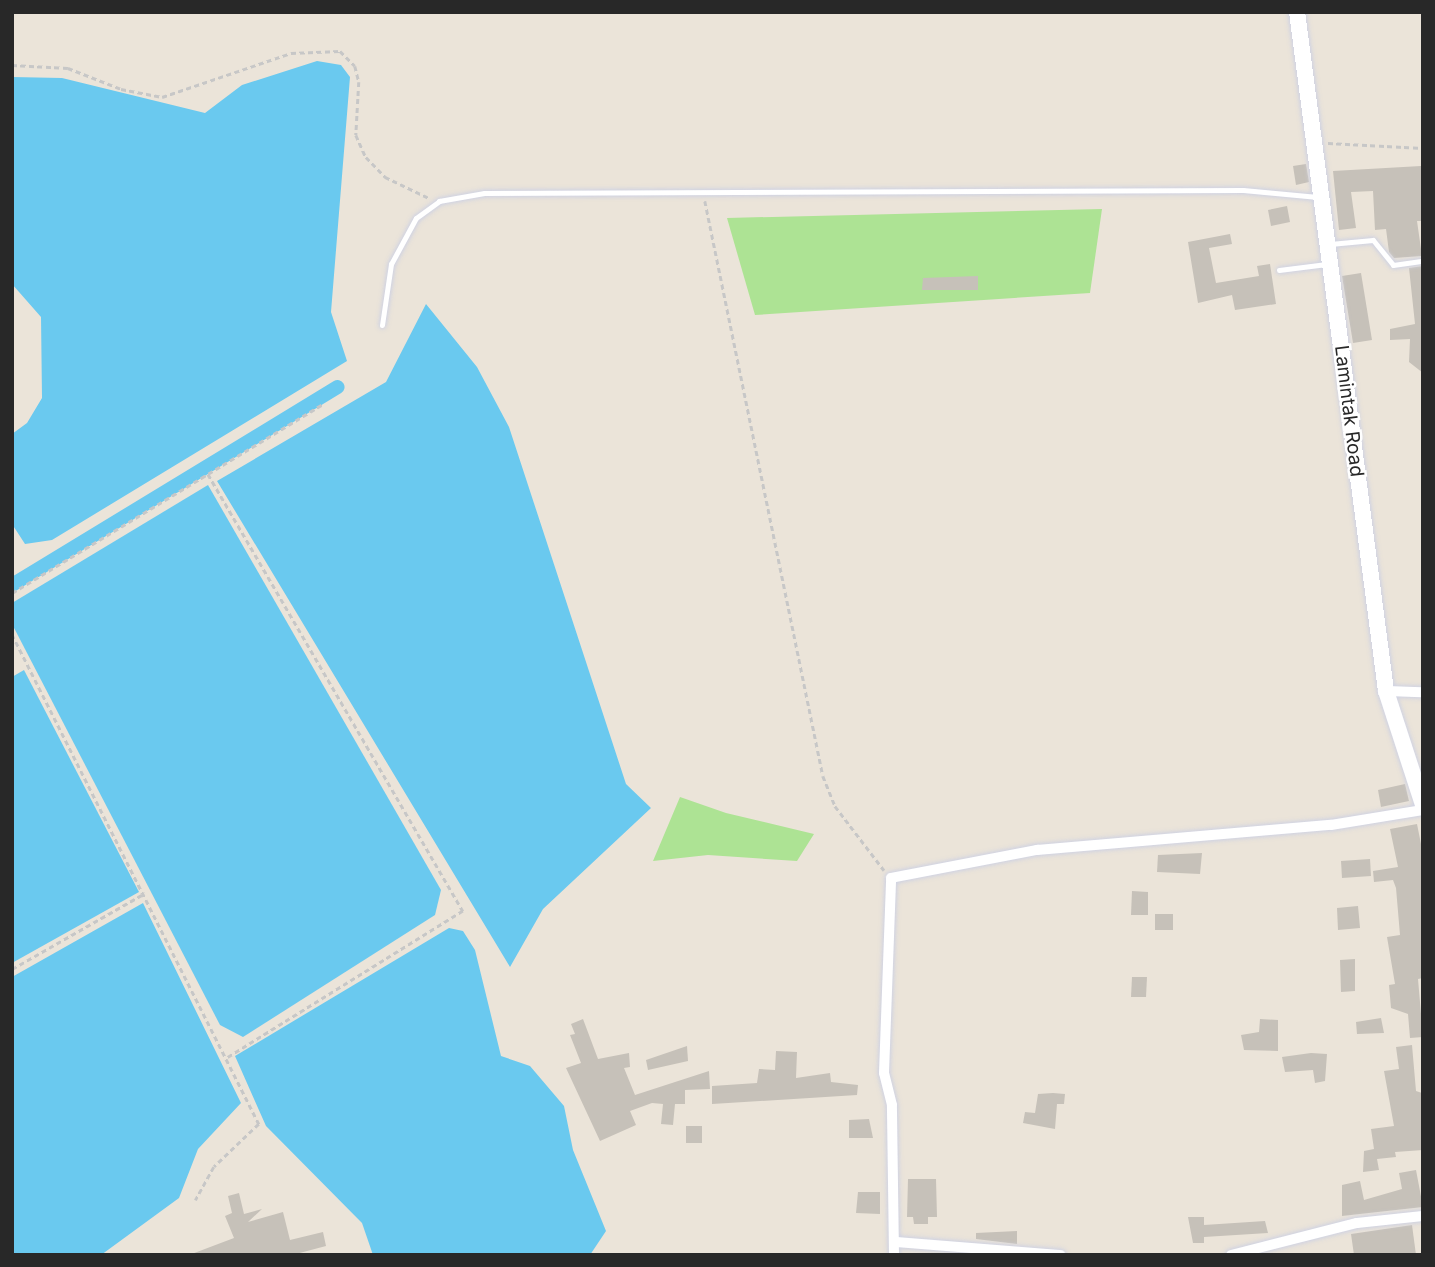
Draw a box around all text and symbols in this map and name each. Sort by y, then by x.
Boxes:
street label: Lamintak Road [1330,344,1368,478]

